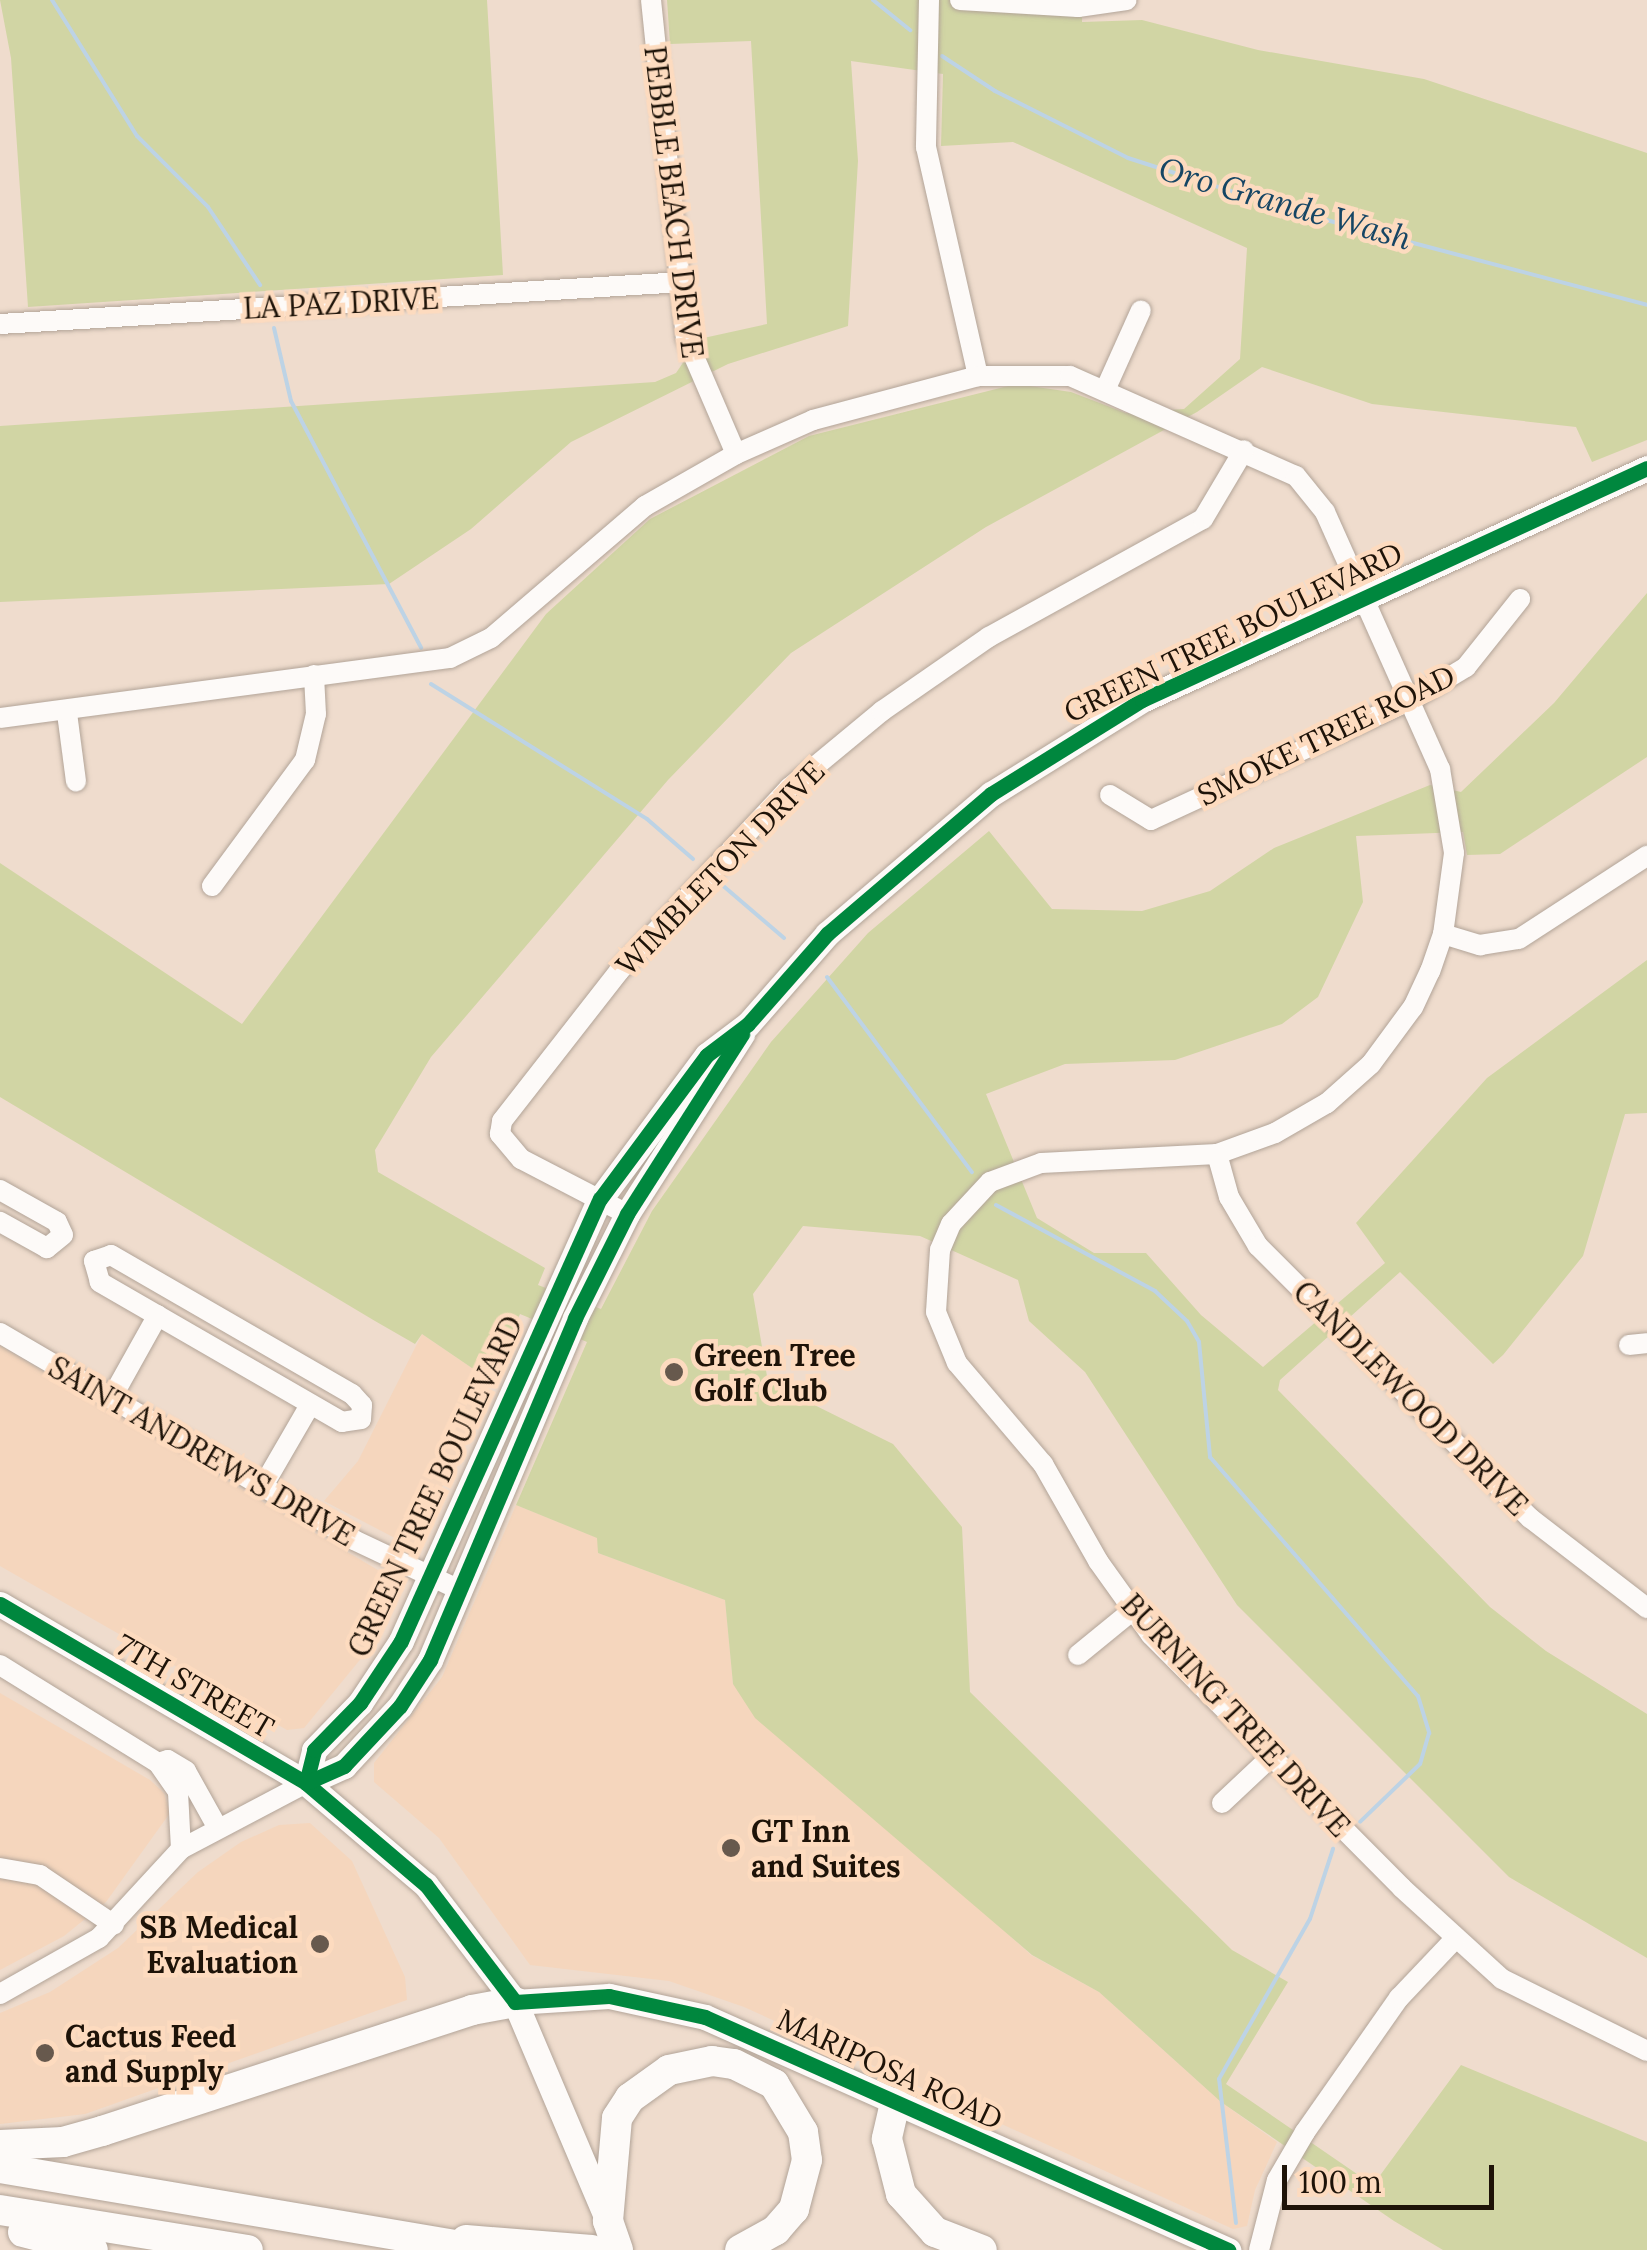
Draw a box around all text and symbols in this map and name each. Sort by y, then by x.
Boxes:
street label: PEBBLE BEACH DRIVE [637,44,711,360]
water label: Oro Grande Wash [1154,150,1416,258]
street label: LA PAZ DRIVE [242,280,440,326]
street label: GREEN TREE BOULEVARD [1058,534,1408,730]
street label: SMOKE TREE ROAD [1192,657,1460,813]
street label: WIMBLETON DRIVE [608,753,832,983]
street label: CANDLEWOOD DRIVE [1286,1273,1536,1523]
street label: GREEN TREE BOULEVARD [340,1310,530,1662]
place label: Green Tree Golf Club [694,1337,856,1408]
street label: SAINT ANDREW'S DRIVE [43,1349,361,1553]
marker: Green Tree Golf Club [663,1361,685,1383]
street label: BURNING TREE DRIVE [1114,1586,1358,1844]
street label: 7TH STREET [110,1626,280,1746]
place label: GT Inn and Suites [751,1813,901,1884]
marker: GT Inn and Suites [720,1837,742,1859]
place label: SB Medical Evaluation [139,1909,298,1980]
marker: SB Medical Evaluation [307,1931,333,1957]
street label: MARIPOSA ROAD [772,2001,1008,2137]
place label: Cactus Feed and Supply [65,2018,236,2088]
marker: Cactus Feed and Supply [34,2042,56,2064]
scale bar [1287,2145,1500,2207]
text: 100 m [1299,2163,1382,2201]

